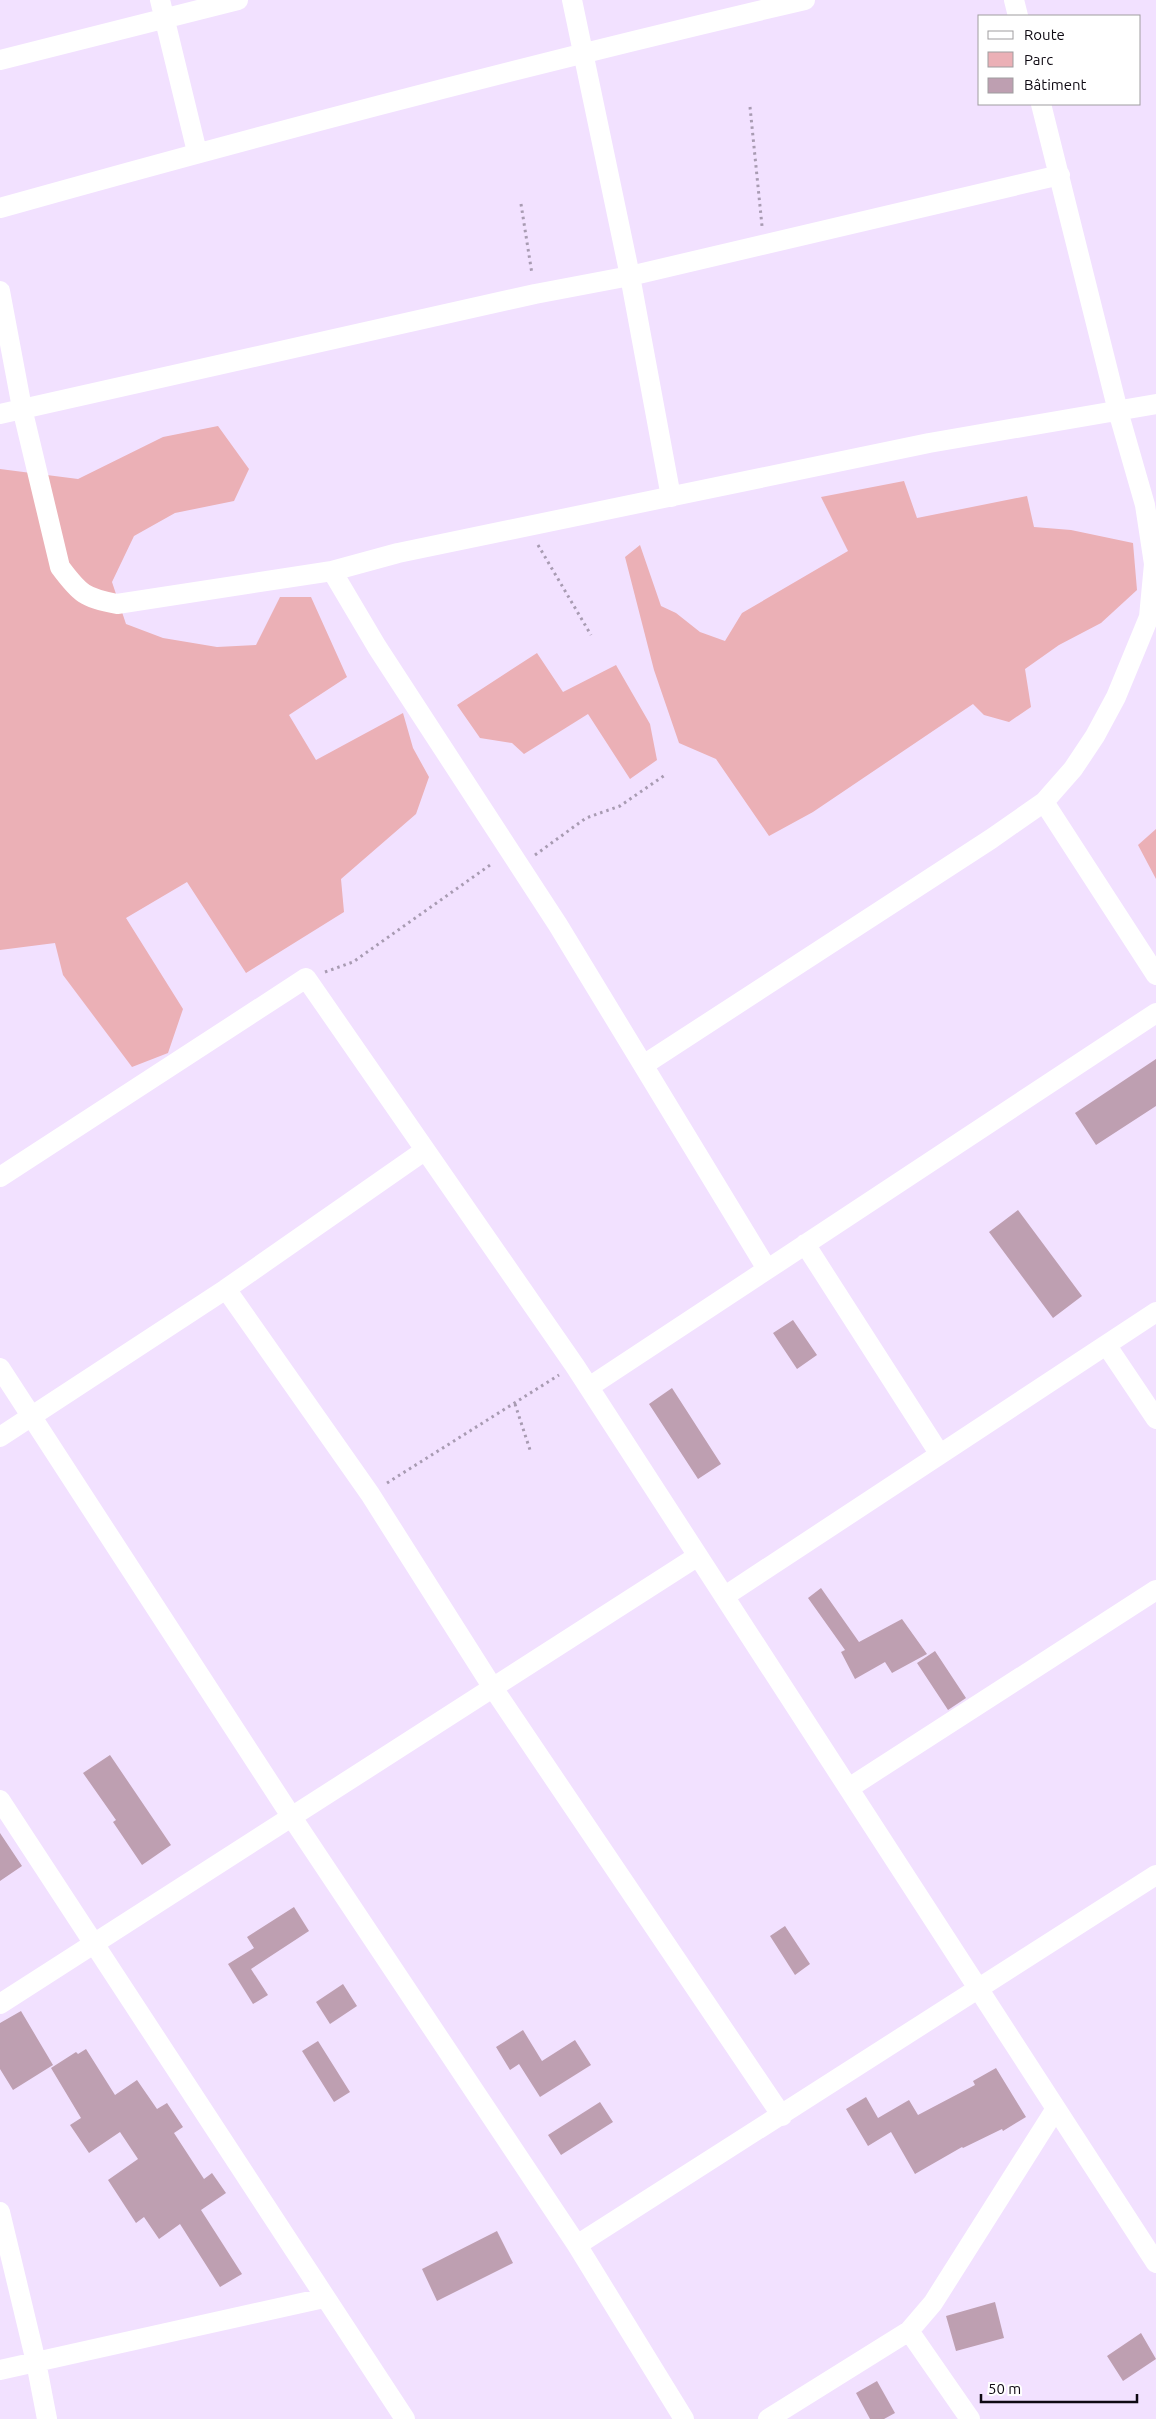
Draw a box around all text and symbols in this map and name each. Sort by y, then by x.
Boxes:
legend [978,15,1141,105]
text: Route [1024,26,1065,43]
text: Parc [1024,51,1053,68]
text: Bâtiment [1024,76,1087,93]
scale bar [981,2372,1137,2404]
text: 50 m [988,2380,1021,2397]

